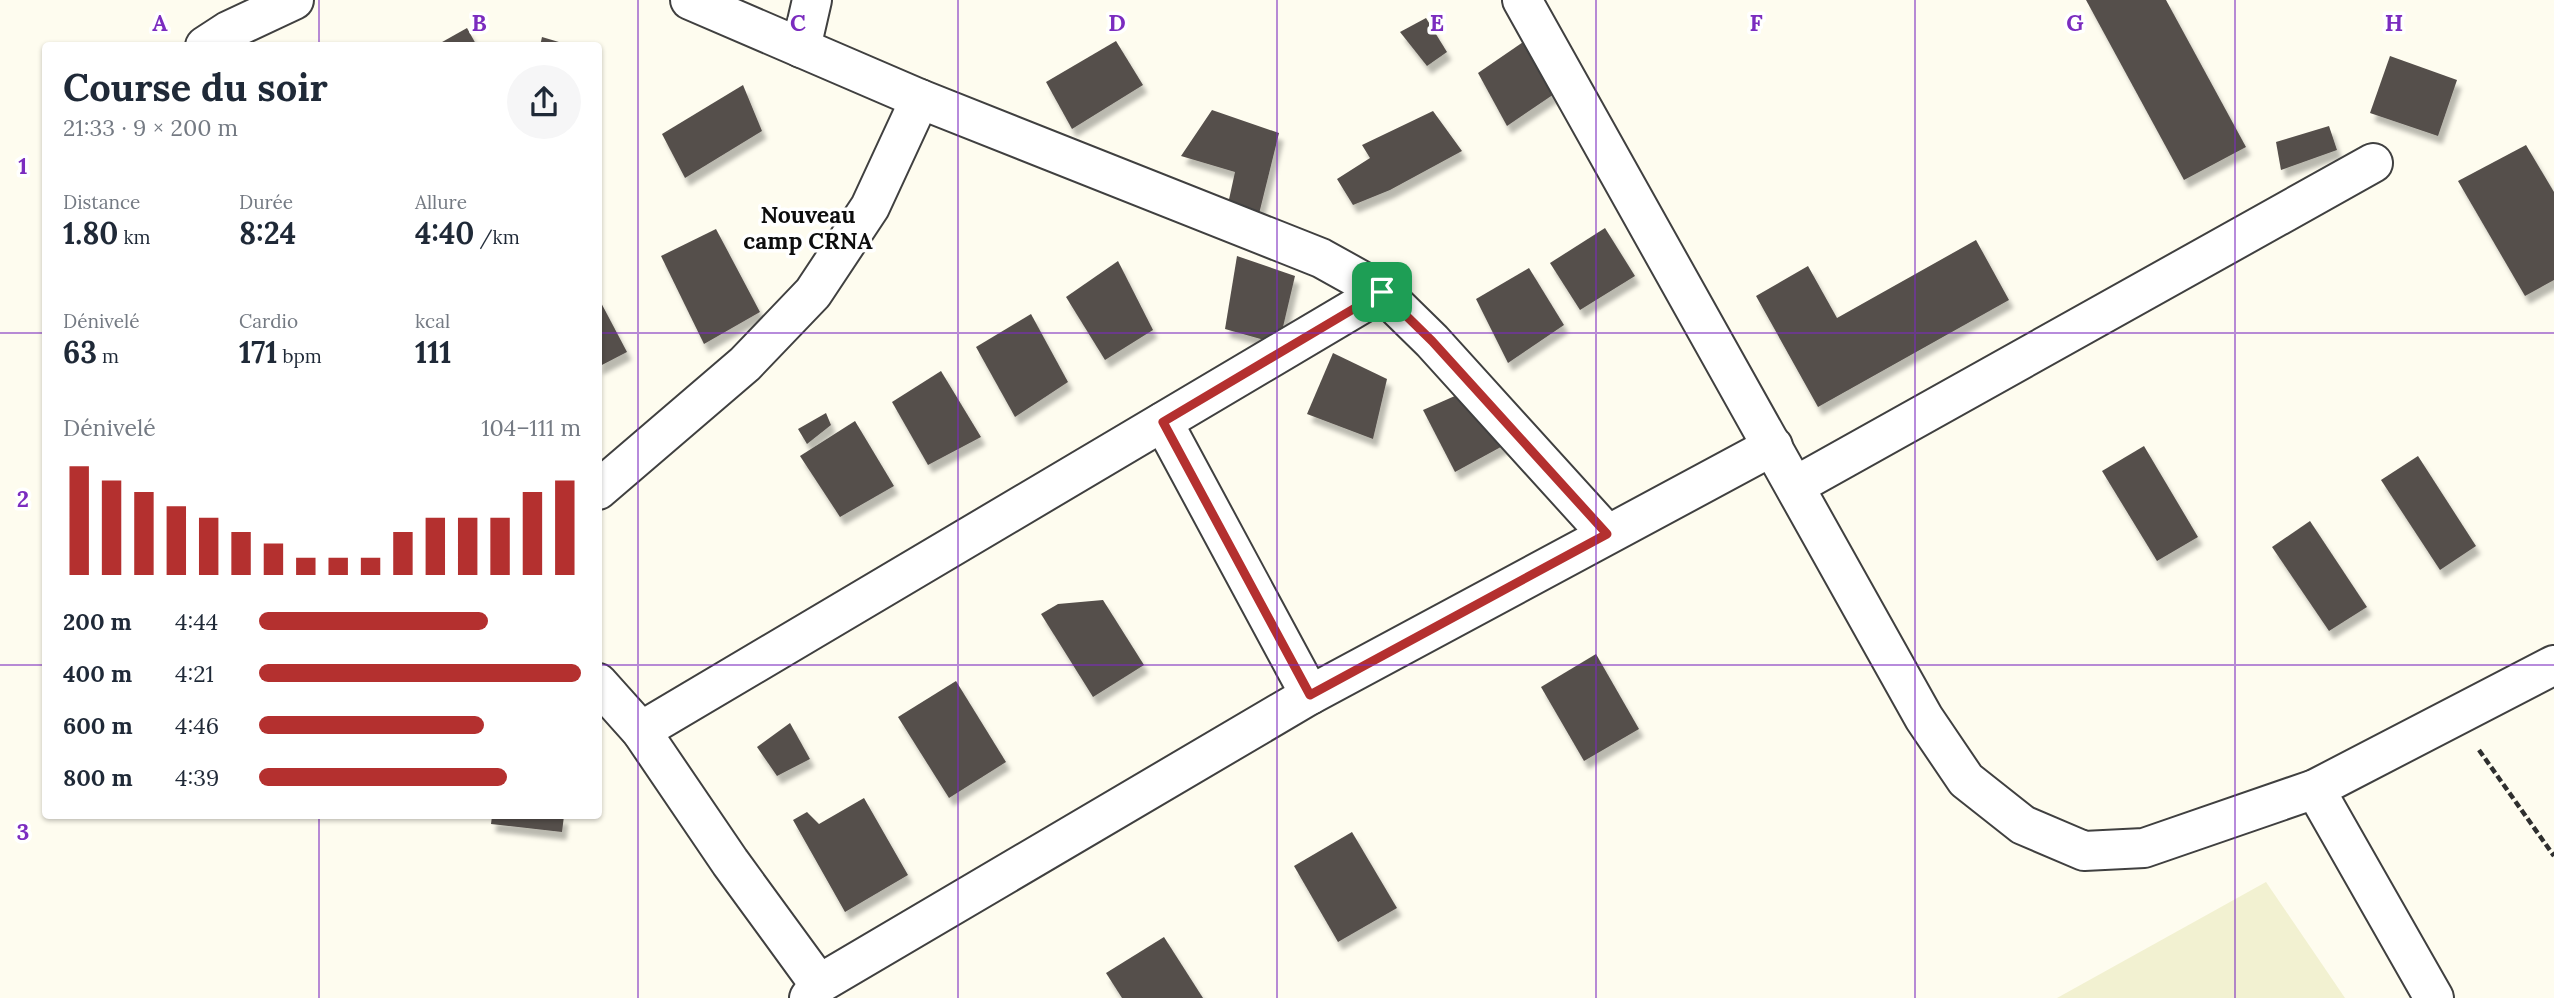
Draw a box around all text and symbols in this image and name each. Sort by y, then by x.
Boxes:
text: A [152,8,168,37]
text: B [471,8,487,37]
text: C [790,8,806,37]
text: D [1108,8,1126,37]
text: E [1430,8,1444,37]
text: F [1749,8,1763,37]
text: G [2066,8,2084,37]
text: H [2385,8,2403,37]
text: Course du soir [63,63,328,111]
button: share [507,65,581,139]
text: 21:33 · 9 × 200 m [63,113,238,142]
text: 1 [18,151,28,180]
text: Distance [63,190,140,214]
text: Durée [239,190,293,214]
text: Allure [415,190,467,214]
district label: Nouveau camp CRNA [743,200,873,255]
text: 1.80 [63,214,118,252]
text: 8:24 [239,214,296,252]
text: 4:40 [415,214,474,252]
text: km [118,225,151,249]
text: /km [474,225,520,249]
pin [1352,262,1412,322]
icon: arrive [1363,273,1401,311]
text: Dénivelé [63,309,140,333]
text: Cardio [239,309,298,333]
text: kcal [415,309,450,333]
text: 63 [63,333,97,371]
text: 171 [239,333,277,371]
text: 111 [415,333,452,371]
text: m [97,344,119,368]
text: bpm [277,344,322,368]
text: Dénivelé [63,413,156,442]
text: 104–111 m [481,413,581,442]
text: 2 [17,484,29,513]
text: 200 m [63,607,132,636]
text: 4:44 [175,607,218,636]
text: 400 m [63,659,132,688]
text: 4:21 [175,659,214,688]
text: 600 m [63,711,133,740]
text: 4:46 [175,711,219,740]
text: 800 m [63,763,133,792]
text: 4:39 [175,763,219,792]
text: 3 [17,817,29,846]

